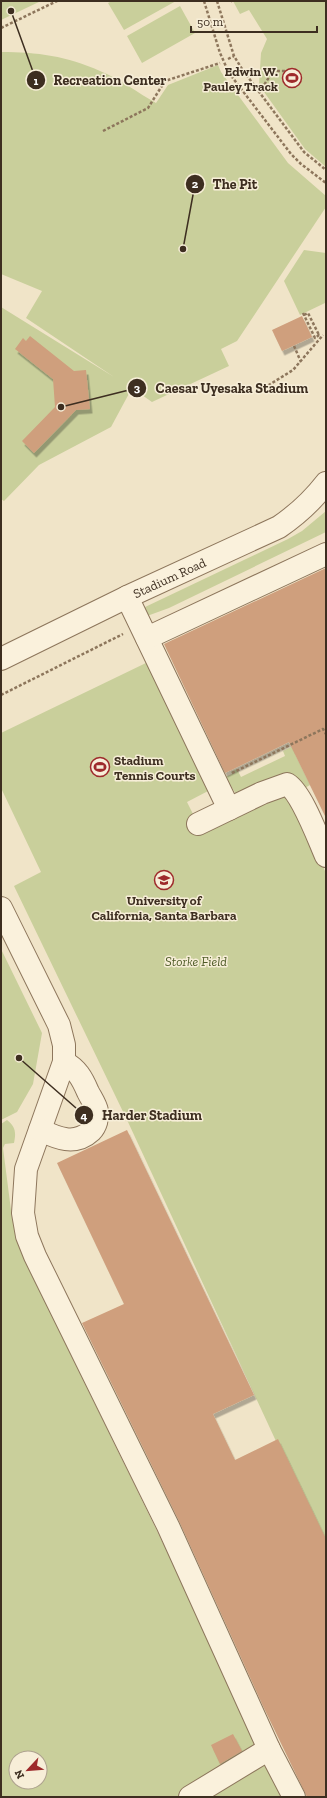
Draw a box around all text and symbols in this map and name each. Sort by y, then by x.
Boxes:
scale bar [191,8,317,34]
text: 50 m [197,15,224,29]
place label: Edwin W. Pauley Track [203,64,278,94]
callout: Recreation Center [26,67,175,93]
sports icon: Edwin W. Pauley Track [281,67,303,89]
text: Recreation Center [54,72,166,89]
text: 1 [34,74,39,88]
callout: The Pit [185,171,266,197]
text: The Pit [213,176,258,193]
text: 2 [192,177,199,191]
callout: Caesar Uyesaka Stadium [127,375,316,401]
text: Caesar Uyesaka Stadium [156,380,309,397]
text: 3 [134,381,141,395]
street label: Stadium Road [131,554,208,601]
place label: Stadium Tennis Courts [114,753,196,783]
sports icon: Stadium Tennis Courts [89,756,111,778]
school or university icon: University of California, Santa Barbara [153,869,175,891]
place label: University of California, Santa Barbara [91,893,237,923]
park label: Storke Field [165,954,227,969]
callout: Harder Stadium [74,1102,210,1128]
text: Harder Stadium [102,1107,203,1124]
text: 4 [81,1109,88,1123]
north arrow [8,1750,48,1790]
text: N [12,1767,27,1781]

